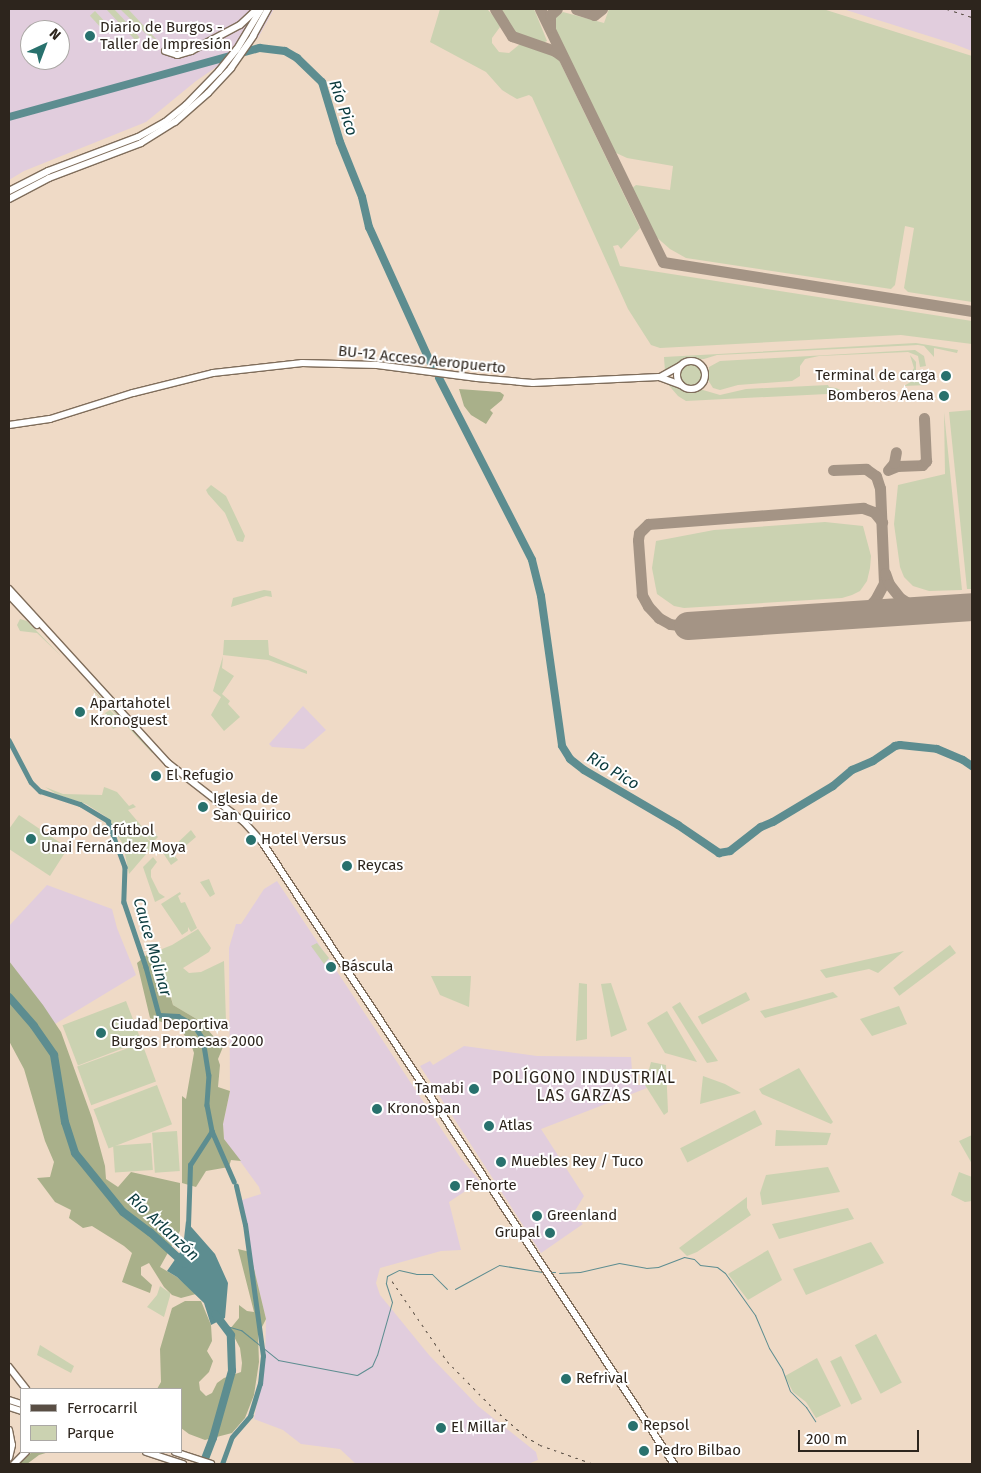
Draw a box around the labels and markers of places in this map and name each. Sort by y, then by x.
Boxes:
place label: Diario de Burgos - Taller de Impresión [100,18,231,53]
marker: Diario de Burgos - Taller de Impresión [84,30,96,42]
place label: Terminal de carga [815,367,936,385]
marker: Terminal de carga [940,370,952,382]
place label: Bomberos Aena [827,387,934,405]
marker: Bomberos Aena [938,390,950,402]
place label: Apartahotel Kronoguest [90,694,170,729]
marker: Apartahotel Kronoguest [74,706,86,718]
place label: El Refugio [166,767,234,785]
marker: El Refugio [150,770,162,782]
place label: Iglesia de San Quirico [213,789,291,824]
marker: Iglesia de San Quirico [197,801,209,813]
place label: Campo de fútbol Unai Fernández Moya [41,821,186,856]
place label: Hotel Versus [261,831,346,849]
marker: Campo de fútbol Unai Fernández Moya [25,833,37,845]
marker: Hotel Versus [245,834,257,846]
place label: Reycas [357,857,403,875]
marker: Reycas [341,860,353,872]
place label: Báscula [341,958,393,976]
marker: Báscula [325,961,337,973]
place label: Ciudad Deportiva Burgos Promesas 2000 [111,1015,264,1050]
marker: Ciudad Deportiva Burgos Promesas 2000 [95,1027,107,1039]
place label: Tamabi [415,1080,464,1098]
marker: Tamabi [468,1083,480,1095]
place label: Kronospan [387,1100,460,1118]
marker: Kronospan [371,1103,383,1115]
place label: Atlas [499,1117,532,1135]
marker: Atlas [483,1120,495,1132]
place label: Muebles Rey / Tuco [511,1153,644,1171]
marker: Muebles Rey / Tuco [495,1156,507,1168]
place label: Fenorte [465,1177,517,1195]
marker: Fenorte [449,1180,461,1192]
place label: Greenland [547,1207,617,1225]
marker: Greenland [531,1210,543,1222]
place label: Grupal [495,1224,540,1242]
marker: Grupal [544,1227,556,1239]
place label: Refrival [576,1370,628,1388]
marker: Refrival [560,1373,572,1385]
place label: Repsol [643,1417,689,1435]
place label: El Millar [451,1419,506,1437]
marker: Repsol [627,1420,639,1432]
marker: El Millar [435,1422,447,1434]
place label: Pedro Bilbao [654,1442,741,1460]
marker: Pedro Bilbao [638,1445,650,1457]

